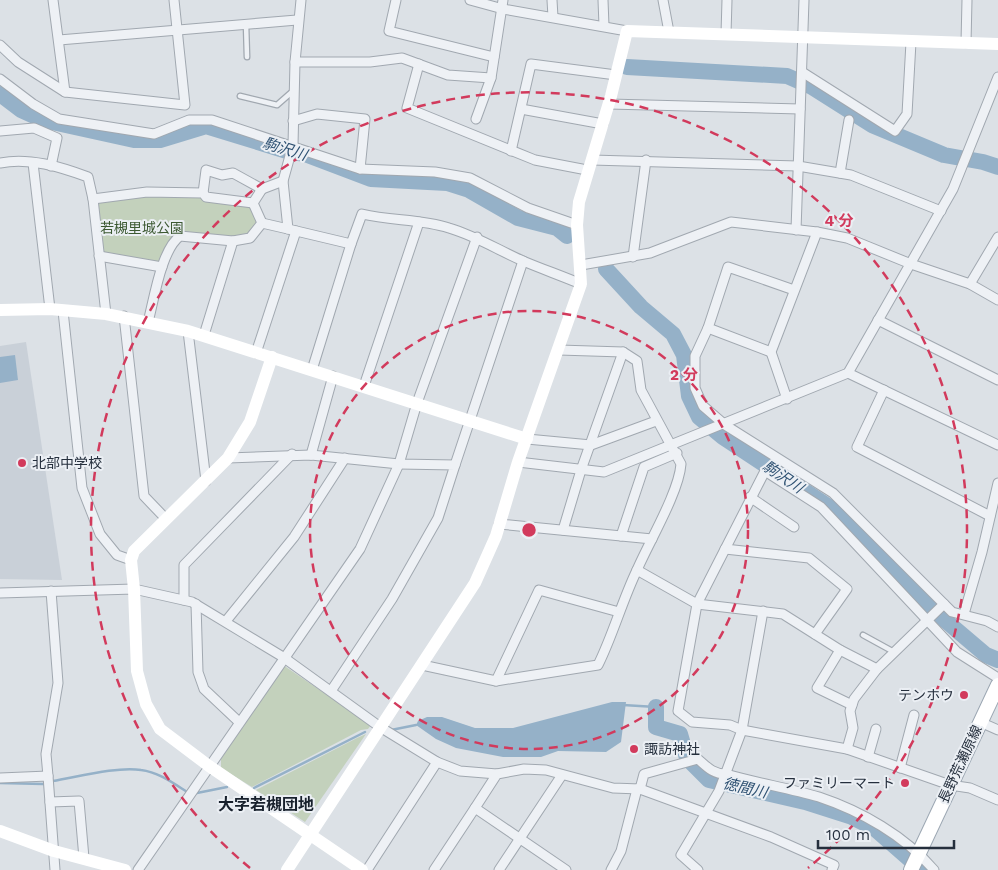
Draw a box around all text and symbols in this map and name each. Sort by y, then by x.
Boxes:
water label: 駒沢川 [261,134,311,165]
text: 4 分 [825,212,853,230]
park label: 若槻里城公園 [100,220,184,236]
text: 2 分 [670,366,698,384]
place label: 北部中学校 [32,455,102,471]
marker: 北部中学校 [16,457,28,469]
water label: 駒沢川 [759,457,808,498]
centre of rings [520,521,538,539]
place label: テンホウ [898,687,954,703]
marker: テンホウ [958,689,970,701]
street label: 長野荒瀬原線 [935,723,985,805]
place label: 諏訪神社 [644,741,700,757]
marker: 諏訪神社 [628,743,640,755]
water label: 徳間川 [721,774,771,802]
place label: ファミリーマート [783,775,895,791]
marker: ファミリーマート [899,777,911,789]
district label: 大字若槻団地 [218,795,314,814]
scale bar [818,818,954,850]
text: 100 m [826,826,870,844]

